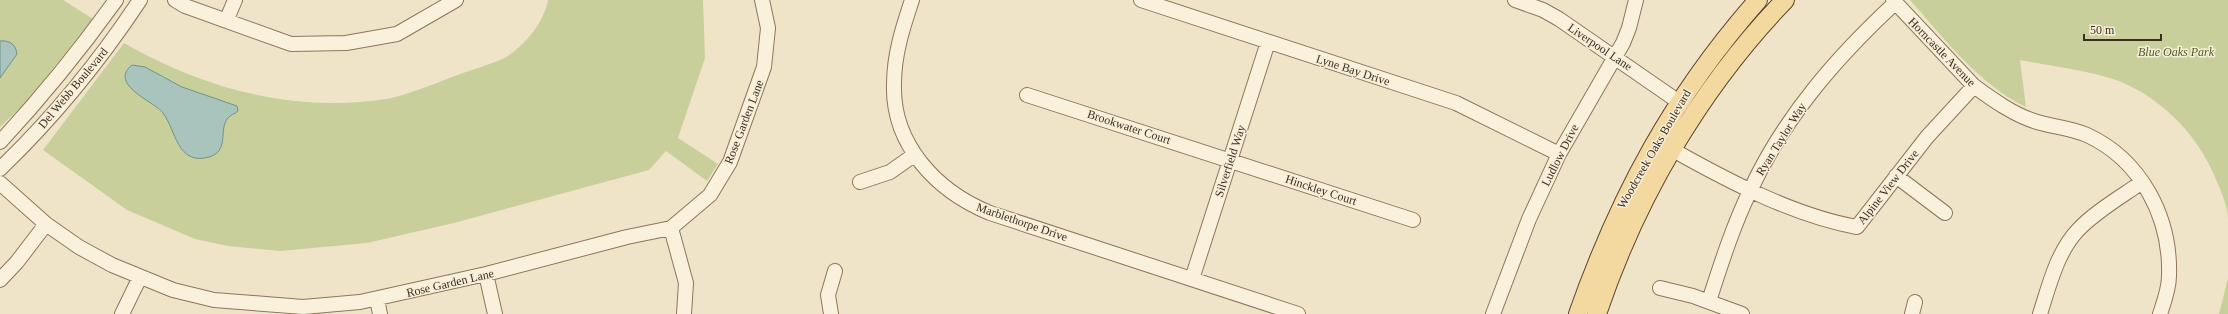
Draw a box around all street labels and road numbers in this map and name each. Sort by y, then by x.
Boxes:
street label: Horncastle Avenue [1905,14,1979,90]
street label: Liverpool Lane [1565,20,1635,74]
street label: Del Webb Boulevard [35,45,111,131]
street label: Lyne Bay Drive [1314,51,1392,89]
street label: Rose Garden Lane [721,78,767,166]
street label: Woodcreek Oaks Boulevard [1614,87,1694,211]
street label: Ryan Taylor Way [1753,100,1809,178]
street label: Brookwater Court [1085,107,1173,147]
street label: Ludlow Drive [1538,122,1582,188]
street label: Silverfield Way [1212,123,1248,199]
street label: Alpine View Drive [1854,147,1922,227]
street label: Hinckley Court [1283,172,1359,208]
street label: Marblethorpe Drive [975,200,1069,244]
street label: Rose Garden Lane [405,266,495,300]

